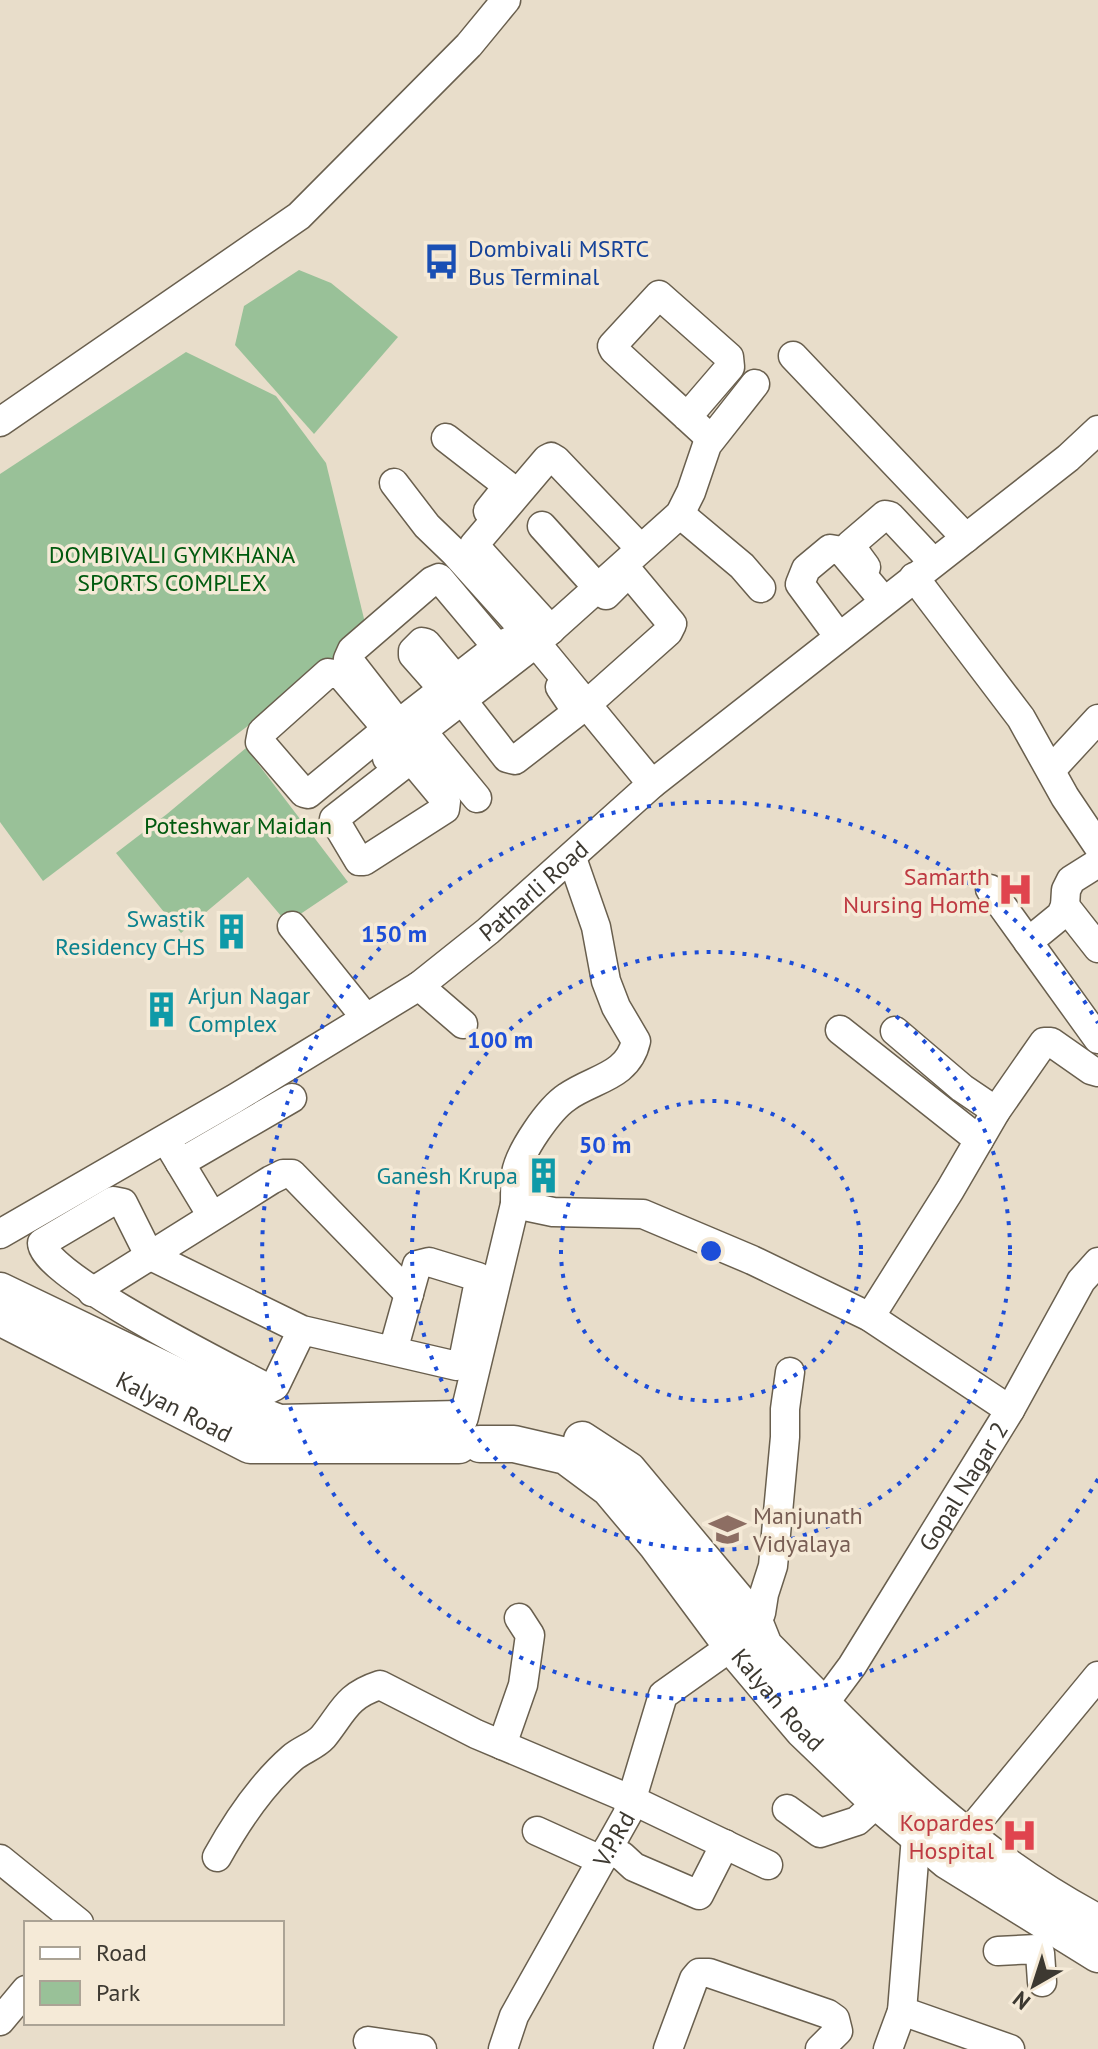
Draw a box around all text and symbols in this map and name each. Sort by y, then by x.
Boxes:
place label: Dombivali MSRTC Bus Terminal [468,233,649,292]
bus stop icon: Dombivali MSRTC Bus Terminal [423,243,461,281]
park label: DOMBIVALI GYMKHANA SPORTS COMPLEX [49,539,295,598]
park label: Poteshwar Maidan [144,810,332,841]
street label: Patharli Road [473,833,594,948]
place label: Samarth Nursing Home [843,861,990,920]
hospital icon: Samarth Nursing Home [997,871,1035,909]
place label: Swastik Residency CHS [55,903,205,962]
building icon: Swastik Residency CHS [212,913,250,951]
text: 150 m [361,918,427,949]
place label: Arjun Nagar Complex [188,980,310,1039]
building icon: Arjun Nagar Complex [143,990,181,1028]
text: 100 m [467,1024,533,1055]
text: 50 m [579,1129,631,1160]
building icon: Ganesh Krupa [525,1156,563,1194]
place label: Ganesh Krupa [376,1160,518,1191]
centre of rings [697,1237,725,1265]
street label: Kalyan Road [111,1364,238,1449]
street label: Gopal Nagar 2 [911,1416,1015,1557]
place label: Manjunath Vidyalaya [752,1500,863,1559]
school or university icon: Manjunath Vidyalaya [708,1510,746,1548]
street label: Kalyan Road [725,1642,831,1758]
street label: V.P.Rd [585,1805,642,1873]
place label: Kopardes Hospital [899,1807,994,1866]
hospital icon: Kopardes Hospital [1001,1817,1039,1855]
legend [24,1921,284,2025]
text: Road [96,1937,147,1968]
north arrow [994,1945,1074,2025]
text: Park [96,1977,141,2008]
text: N [1007,1985,1036,2016]

